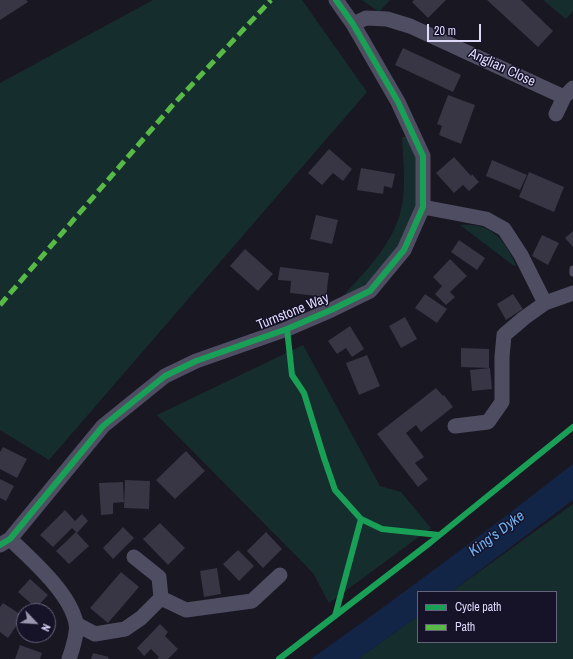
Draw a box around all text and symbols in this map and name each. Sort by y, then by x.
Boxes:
scale bar [429,16,483,42]
text: 20 m [434,23,456,39]
street label: Anglian Close [466,45,538,91]
street label: Turnstone Way [254,290,332,334]
water label: King's Dyke [466,507,528,561]
legend [417,591,557,643]
text: Cycle path [455,599,502,615]
north arrow [16,603,56,643]
text: Path [455,619,475,635]
text: N [38,622,54,634]

